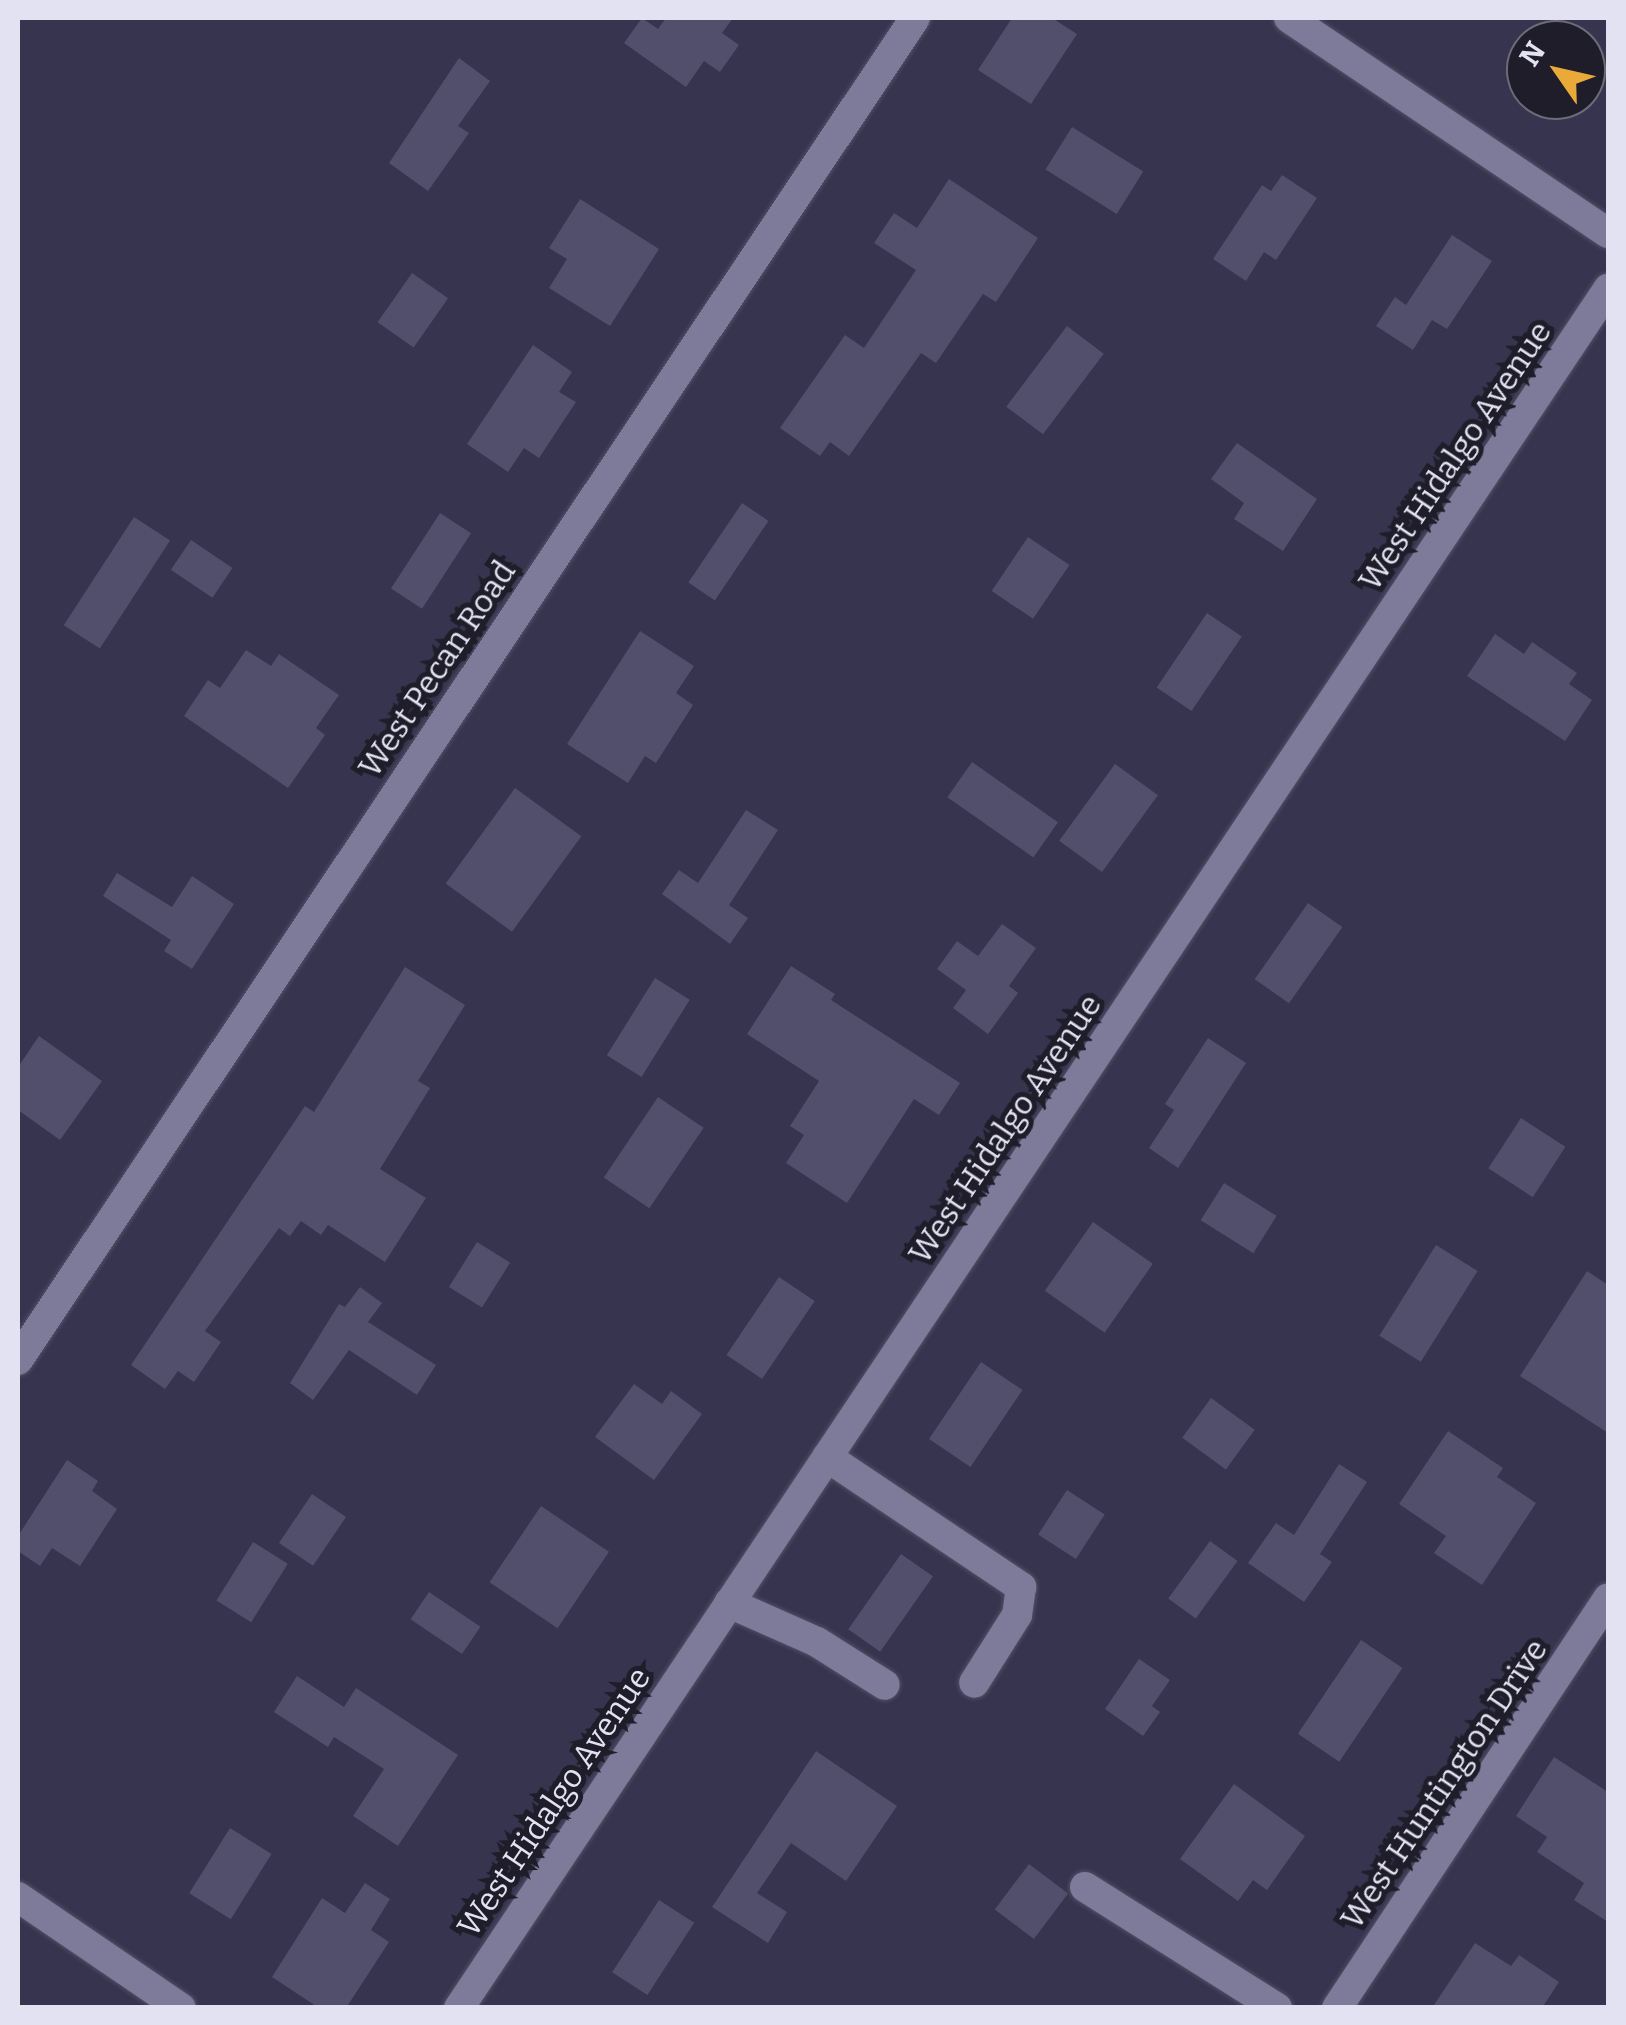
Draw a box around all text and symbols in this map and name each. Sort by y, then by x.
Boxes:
north arrow [1506,20,1606,120]
text: N [1513,36,1552,72]
street label: West Hidalgo Avenue [1351,314,1559,598]
street label: West Pecan Road [350,554,524,784]
street label: West Hidalgo Avenue [901,987,1109,1271]
street label: West Huntington Drive [1333,1632,1555,1936]
street label: West Hidalgo Avenue [450,1660,658,1944]

